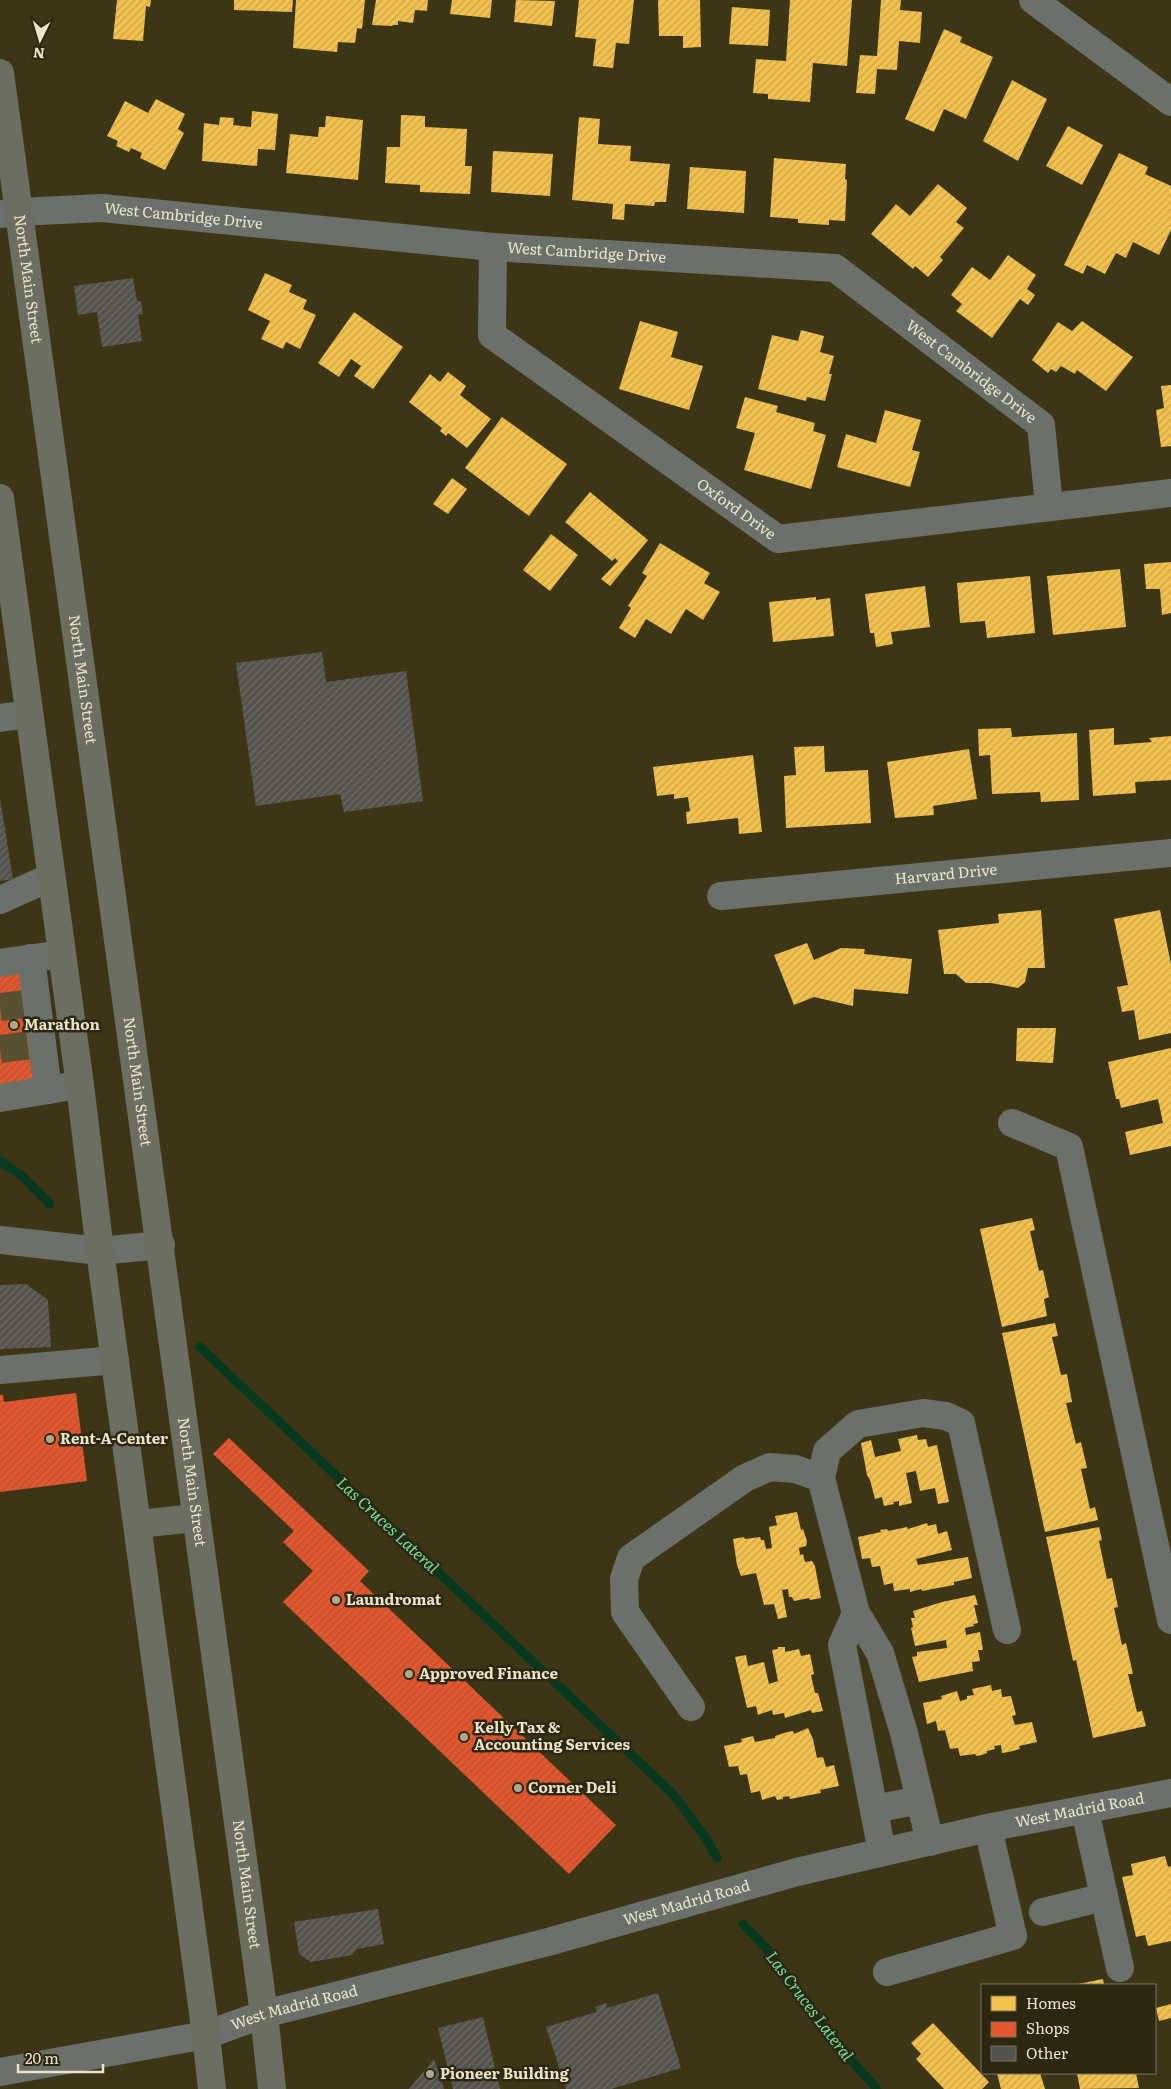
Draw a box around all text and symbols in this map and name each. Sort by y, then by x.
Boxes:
north arrow [15,15,65,65]
text: N [32,43,46,64]
street label: West Cambridge Drive [103,195,264,234]
street label: North Main Street [9,213,50,345]
street label: West Cambridge Drive [507,235,667,268]
street label: West Cambridge Drive [902,313,1043,428]
street label: Oxford Drive [693,472,782,544]
street label: North Main Street [64,613,104,745]
street label: Harvard Drive [894,857,998,889]
place label: Marathon [24,1012,101,1035]
street label: North Main Street [119,1015,159,1148]
marker: Marathon [8,1019,20,1031]
street label: North Main Street [173,1416,213,1548]
place label: Rent-A-Center [60,1426,168,1449]
marker: Rent-A-Center [44,1433,56,1445]
water label: Las Cruces Lateral [332,1470,446,1579]
place label: Laundromat [346,1587,442,1610]
marker: Laundromat [330,1594,342,1606]
place label: Approved Finance [419,1661,558,1684]
marker: Approved Finance [403,1668,415,1680]
place label: Kelly Tax & Accounting Services [474,1715,630,1755]
marker: Kelly Tax & Accounting Services [458,1731,470,1743]
place label: Corner Deli [528,1775,617,1798]
marker: Corner Deli [512,1782,524,1794]
street label: West Madrid Road [1013,1785,1146,1832]
street label: North Main Street [228,1818,268,1950]
street label: West Madrid Road [620,1873,752,1930]
water label: Las Cruces Lateral [761,1945,861,2066]
street label: West Madrid Road [227,1978,360,2035]
legend [981,1984,1156,2074]
text: Homes [1026,1991,1076,2014]
text: Shops [1026,2016,1069,2039]
text: Other [1026,2041,1068,2064]
scale bar [18,2042,102,2074]
text: 20 m [25,2046,59,2069]
place label: Pioneer Building [440,2061,570,2084]
marker: Pioneer Building [424,2068,436,2080]

